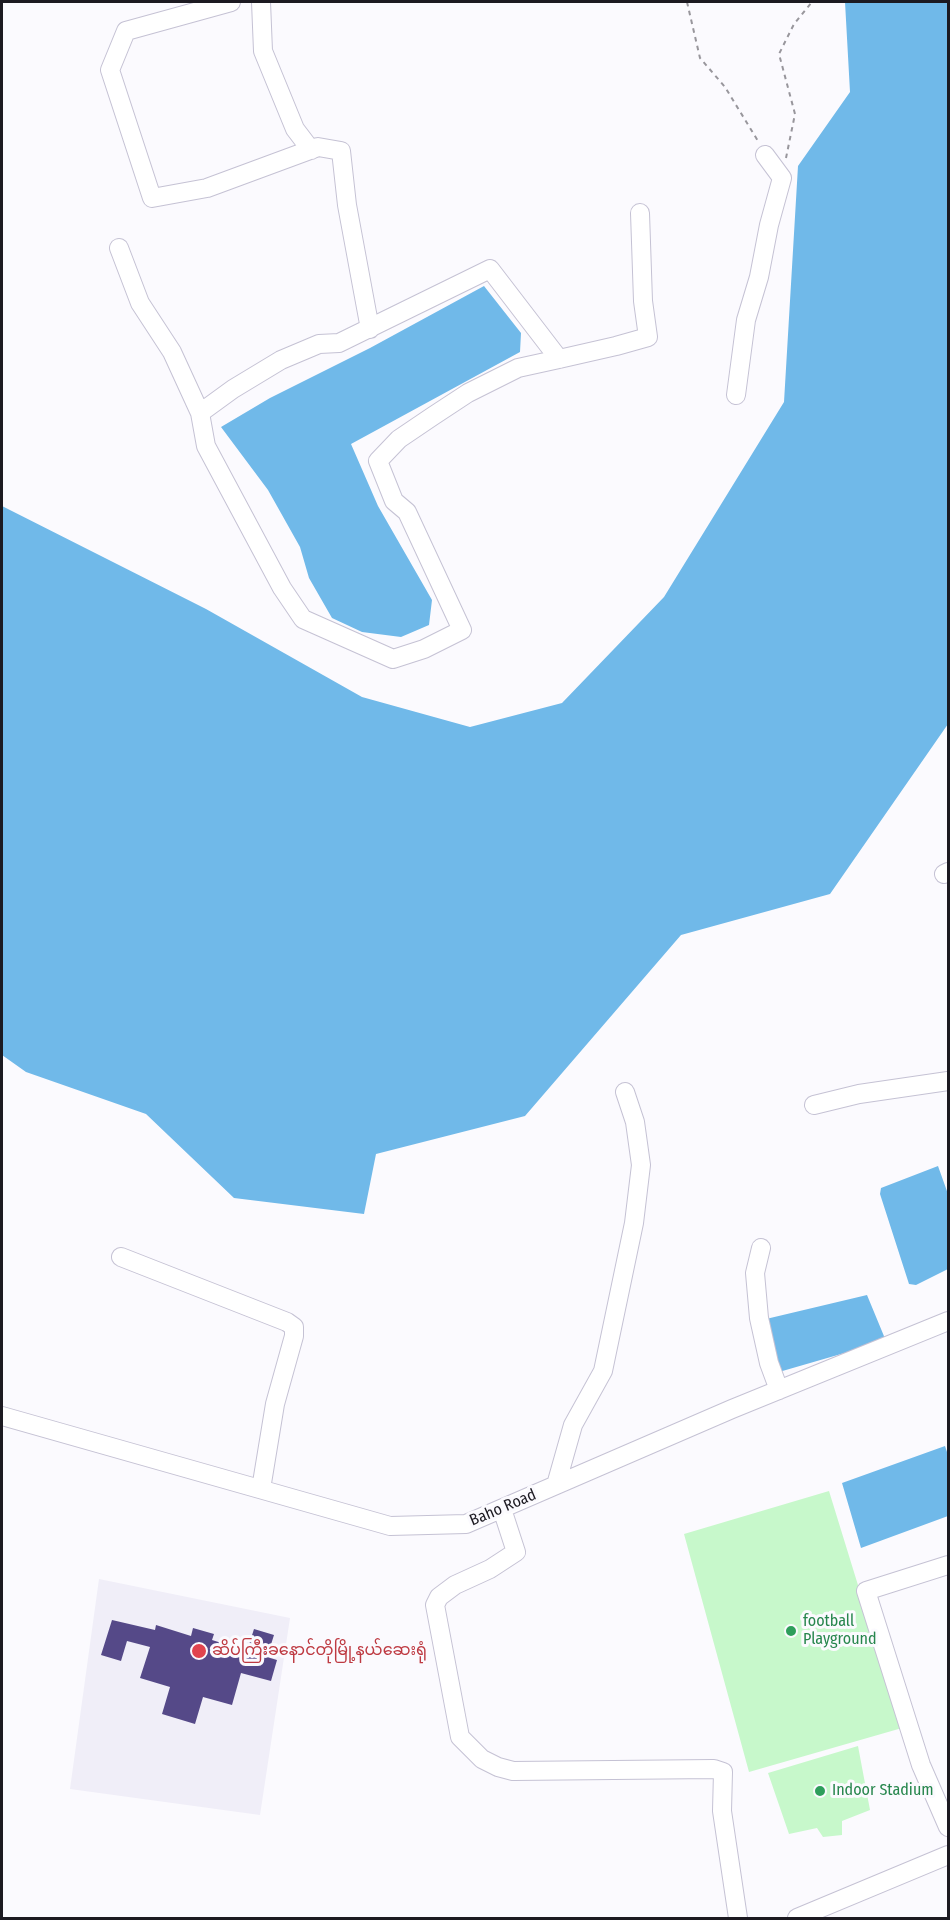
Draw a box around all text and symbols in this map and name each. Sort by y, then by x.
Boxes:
street label: Baho Road [467,1485,539,1531]
place label: football Playground [803,1612,877,1650]
marker: football Playground [784,1624,798,1638]
place label: ဆိပ်ကြီးခနောင်တိုမြို့နယ်ဆေးရုံ [212,1641,427,1661]
marker: ဆိပ်ကြီးခနောင်တိုမြို့နယ်ဆေးရုံ [190,1642,208,1660]
place label: Indoor Stadium [832,1781,934,1801]
marker: Indoor Stadium [813,1784,827,1798]

